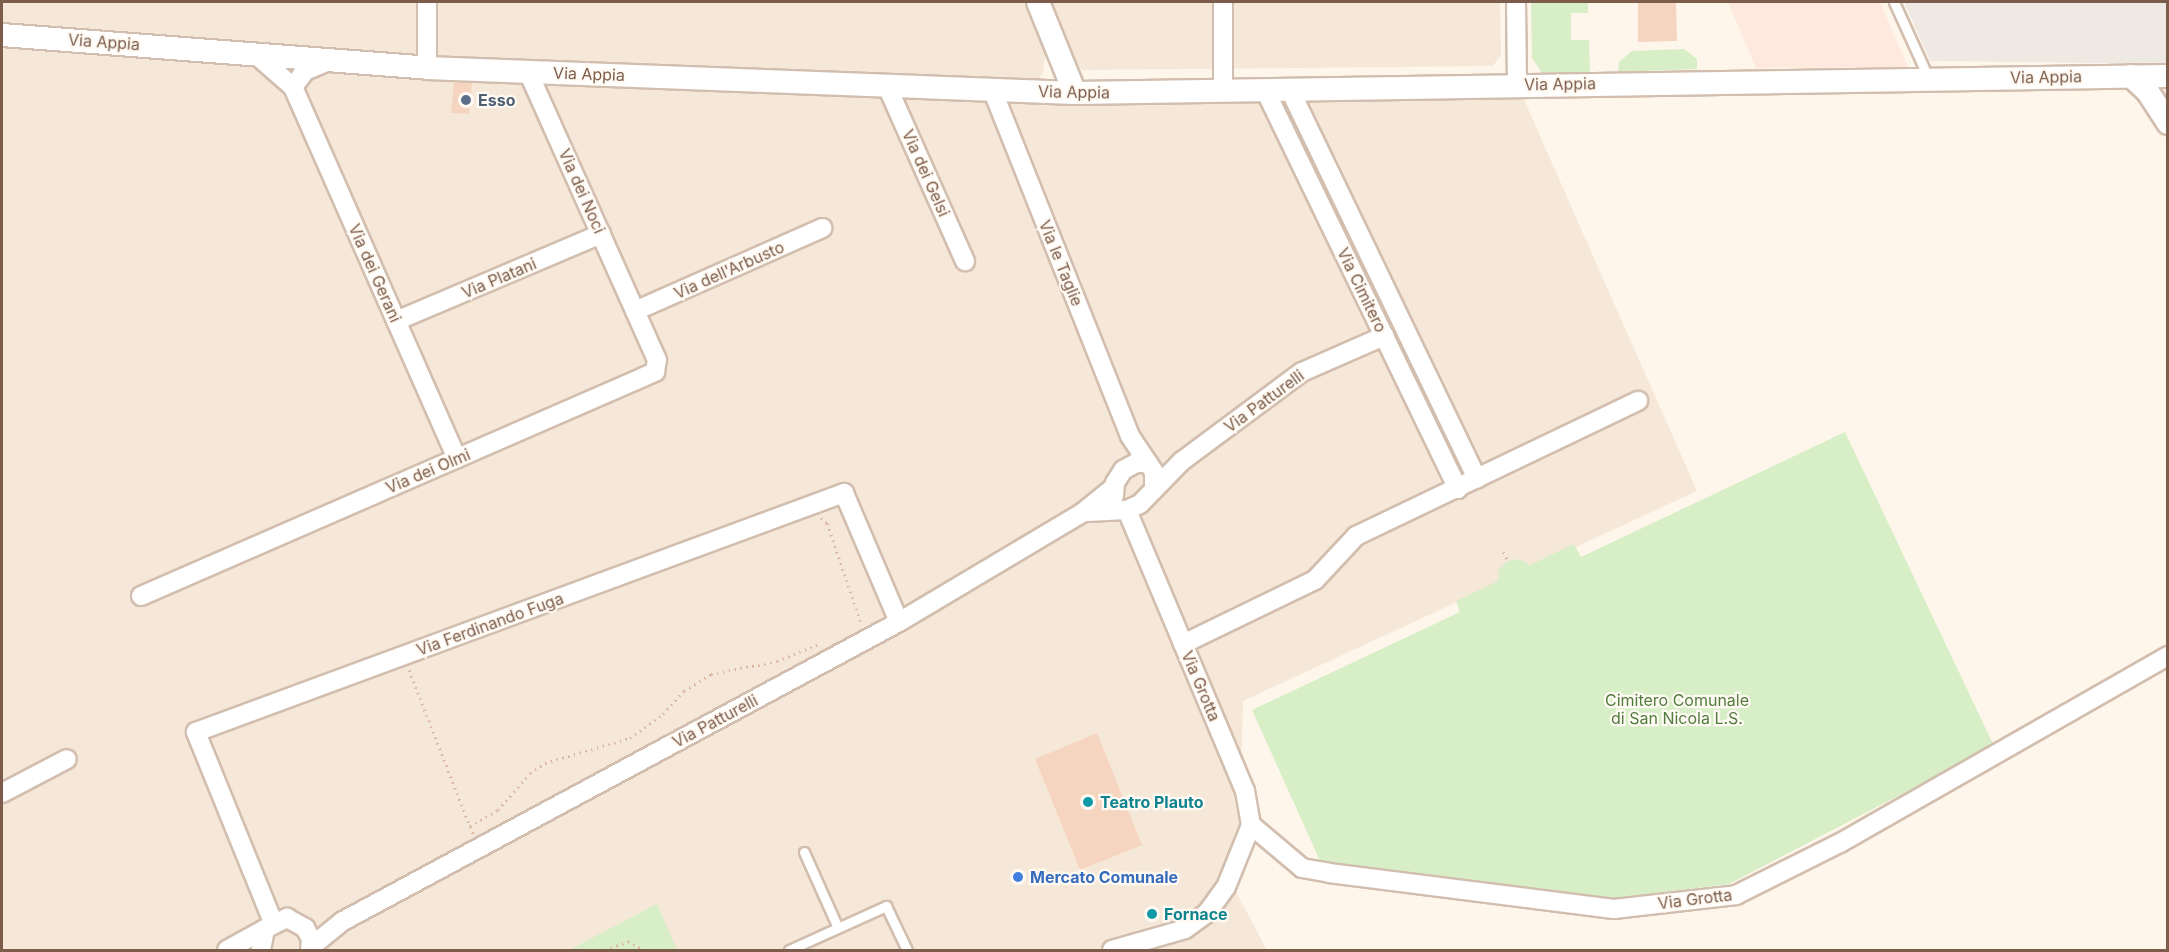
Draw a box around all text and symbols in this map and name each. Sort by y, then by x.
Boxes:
street label: Via Appia [67,30,141,54]
street label: Via Appia [553,63,625,85]
street label: Via Appia [2010,67,2082,87]
street label: Via Appia [1524,74,1596,94]
street label: Via Appia [1038,82,1110,102]
place label: Esso [478,90,515,110]
marker: Esso [459,93,473,107]
street label: Via dei Gelsi [898,126,954,220]
street label: Via dei Noci [555,146,609,236]
street label: Via le Taglie [1035,217,1087,309]
street label: Via dei Gerani [345,221,405,325]
street label: Via dell'Arbusto [671,237,787,303]
street label: Via Cimitero [1333,245,1391,335]
street label: Via Platani [459,254,539,302]
street label: Via Patturelli [1220,366,1308,436]
street label: Via dei Olmi [383,445,473,497]
street label: Via Ferdinando Fuga [414,588,566,660]
street label: Via Grotta [1178,648,1224,724]
street label: Via Patturelli [669,690,761,752]
park label: Cimitero Comunale di San Nicola L.S. [1605,690,1749,728]
place label: Teatro Plauto [1100,792,1203,812]
marker: Teatro Plauto [1081,795,1095,809]
place label: Mercato Comunale [1030,867,1178,887]
marker: Mercato Comunale [1011,870,1025,884]
street label: Via Grotta [1657,885,1733,913]
place label: Fornace [1164,904,1228,924]
marker: Fornace [1145,907,1159,921]

